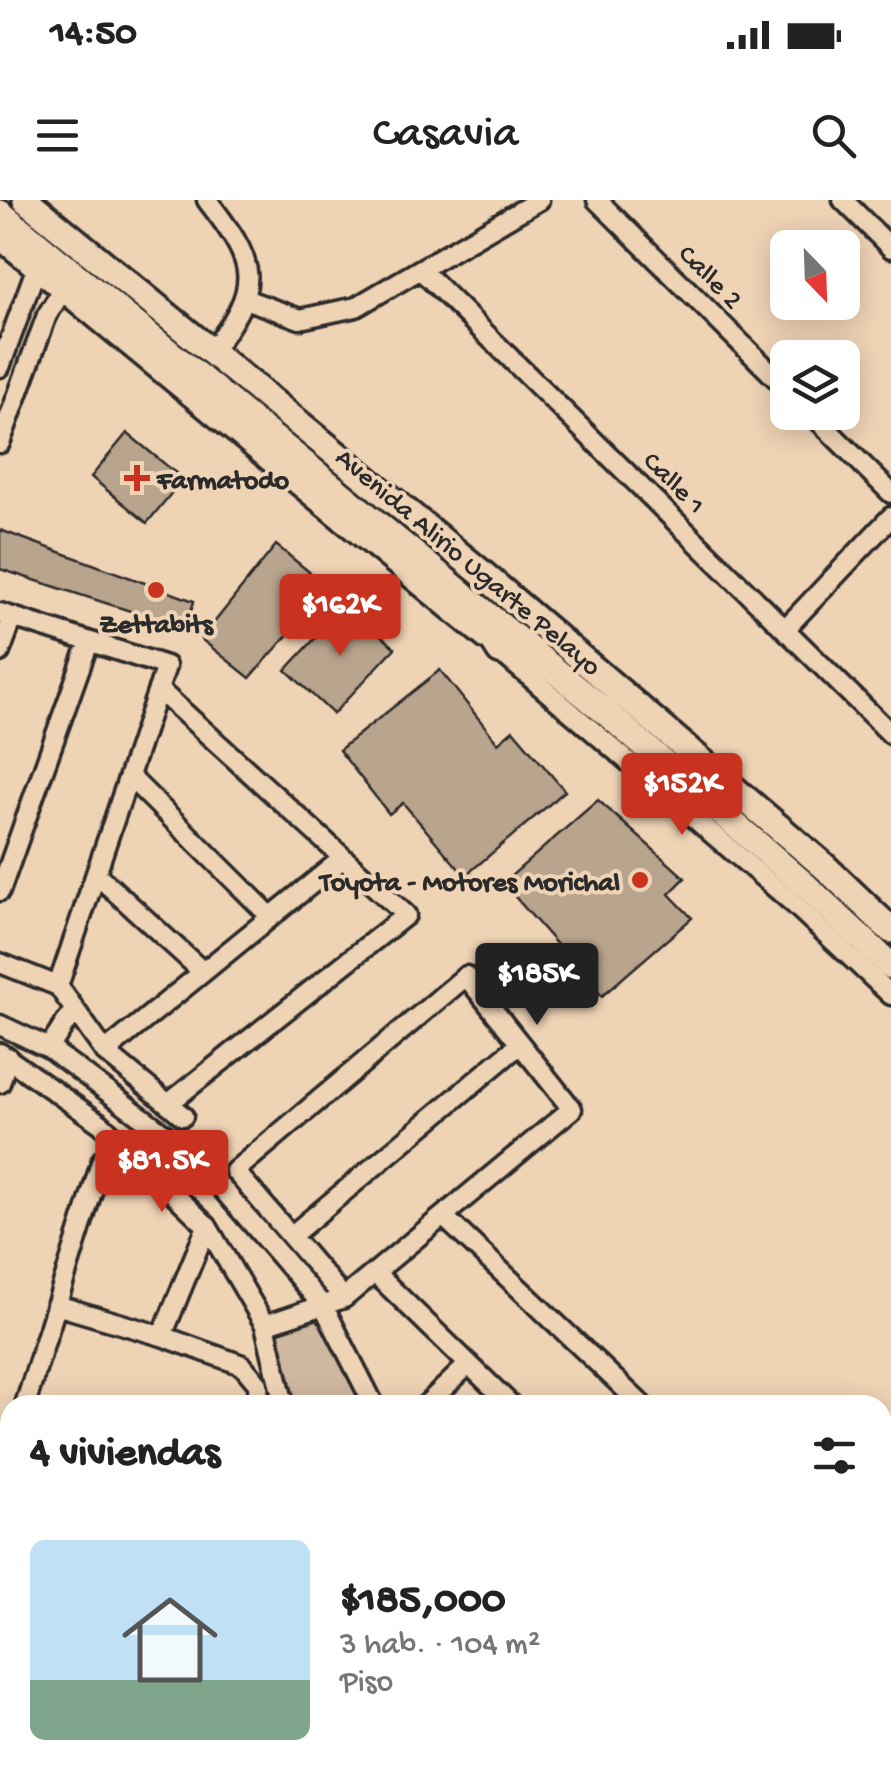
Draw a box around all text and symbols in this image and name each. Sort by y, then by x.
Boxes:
text: 14:50 [50,13,137,57]
icon: menu [30,108,85,163]
icon: search [806,108,861,163]
text: Casavia [373,109,518,162]
north arrow [770,230,860,320]
map controls [770,230,860,430]
street label: Calle 2 [670,239,748,318]
button: layers [770,340,860,430]
street label: Avenida Alirio Ugarte Pelayo [327,442,607,684]
street label: Calle 1 [634,446,711,523]
place label: Farmatodo [156,466,290,499]
marker: Farmatodo [126,467,148,489]
pin: $162K [270,574,410,659]
marker: Zettabits [145,579,167,601]
text: $162K [302,587,378,625]
place label: Zettabits [99,610,214,643]
pin: $152K [612,753,752,838]
text: $152K [643,766,721,804]
place label: Toyota - Motores Morichal [318,868,620,901]
marker: Toyota - Motores Morichal [629,869,651,891]
pin: $185K [467,943,607,1028]
text: $185K [497,956,577,994]
pin: $81.5K [81,1130,243,1215]
text: $81.5K [117,1143,207,1181]
icon: filters [807,1428,862,1483]
text: 4 viviendas [30,1431,220,1480]
text: $185,000 [340,1578,506,1627]
icon: home [110,1580,230,1700]
text: 3 hab. · 104 m² [340,1627,540,1665]
text: Piso [340,1665,393,1703]

